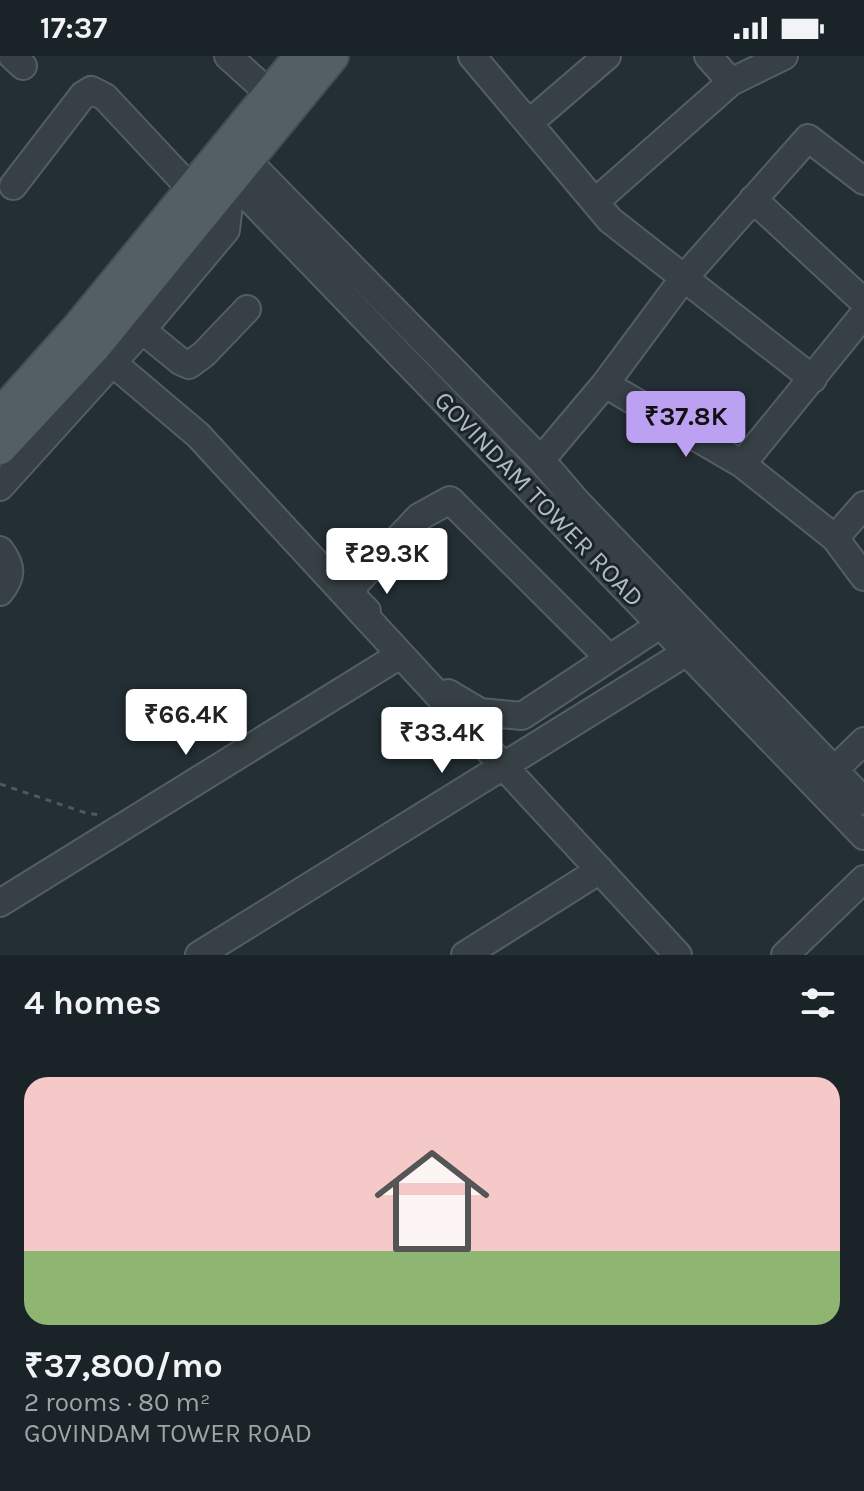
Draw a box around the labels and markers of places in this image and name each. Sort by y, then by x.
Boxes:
pin: ₹37.8K [621,391,751,459]
pin: ₹29.3K [322,528,452,596]
pin: ₹66.4K [121,689,251,757]
pin: ₹33.4K [377,707,507,775]

